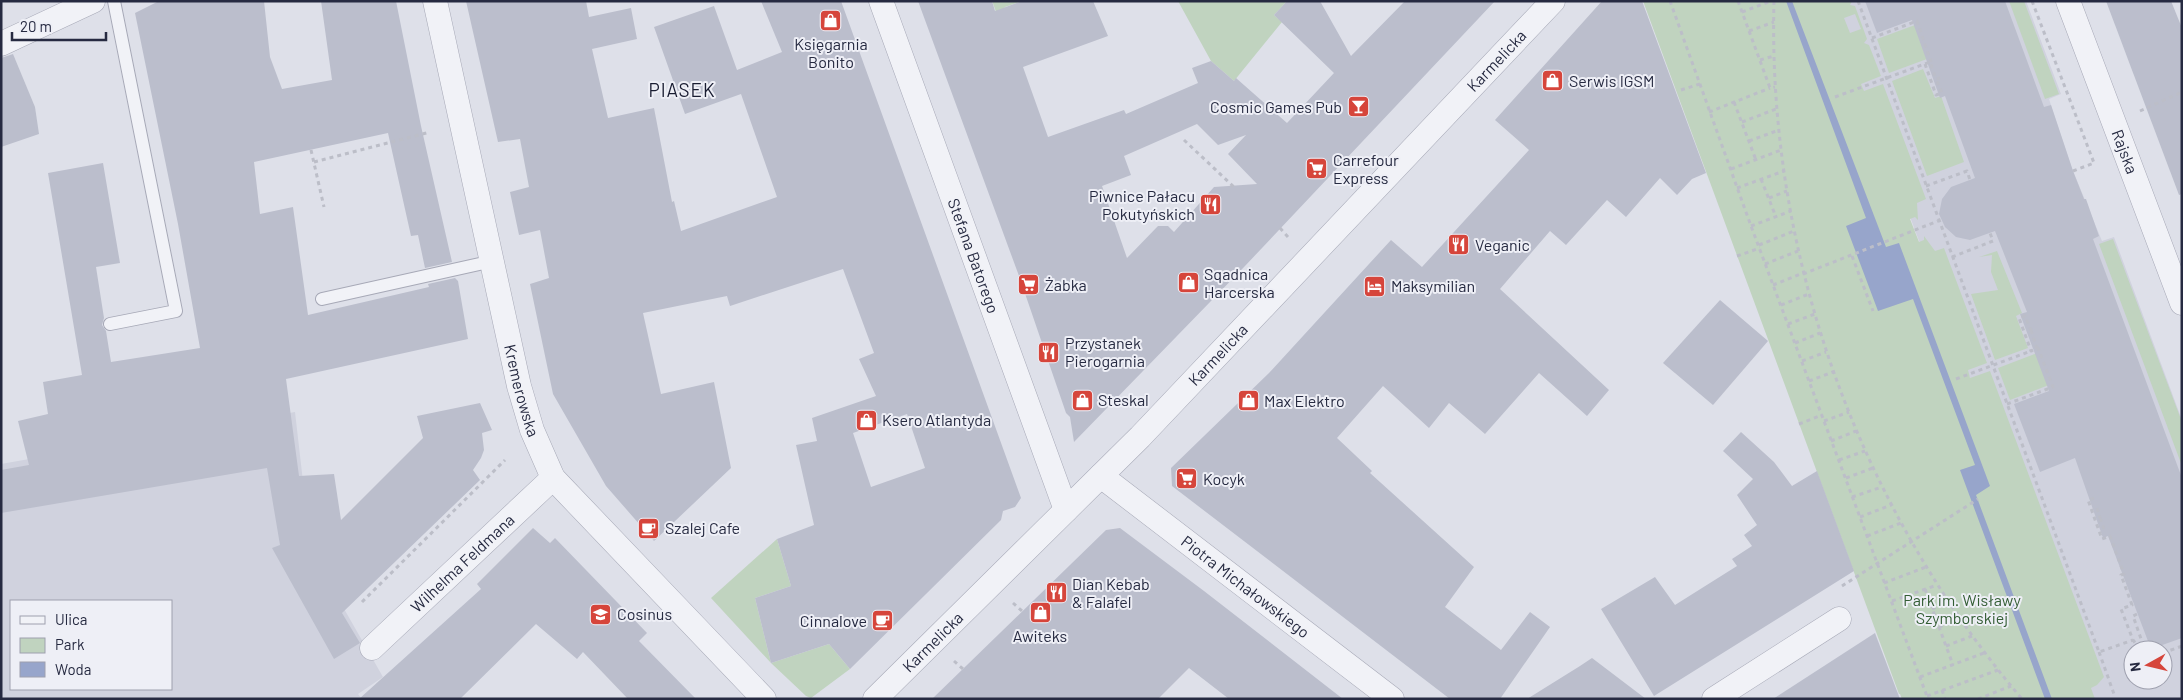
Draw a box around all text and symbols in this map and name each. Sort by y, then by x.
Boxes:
shop icon: Księgarnia Bonito [819,8,843,32]
scale bar [12,10,106,42]
text: 20 m [20,17,52,35]
street label: Karmelicka [1463,26,1530,95]
place label: Księgarnia Bonito [794,34,868,71]
shop icon: Serwis IGSM [1541,69,1565,93]
place label: Serwis IGSM [1569,71,1654,90]
district label: PIASEK [648,78,716,101]
bar icon: Cosmic Games Pub [1346,95,1370,119]
place label: Cosmic Games Pub [1210,97,1342,116]
street label: Rajska [2108,127,2142,176]
place label: Carrefour Express [1333,150,1399,187]
supermarket icon: Carrefour Express [1305,157,1329,181]
place label: Piwnice Pałacu Pokutyńskich [1089,186,1195,223]
restaurant icon: Piwnice Pałacu Pokutyńskich [1199,193,1223,217]
street label: Stefana Batorego [944,195,1004,316]
restaurant icon: Veganic [1447,233,1471,257]
place label: Veganic [1475,235,1530,254]
place label: Sqadnica Harcerska [1204,264,1275,301]
shop icon: Sqadnica Harcerska [1176,271,1200,295]
supermarket icon: Żabka [1017,273,1041,297]
hotel icon: Maksymilian [1363,274,1387,298]
place label: Żabka [1045,275,1087,294]
place label: Maksymilian [1391,276,1475,295]
street label: Karmelicka [1184,320,1251,389]
place label: Przystanek Pierogarnia [1065,333,1145,370]
restaurant icon: Przystanek Pierogarnia [1037,340,1061,364]
street label: Kremerowska [501,342,544,439]
shop icon: Steskal [1070,388,1094,412]
shop icon: Max Elektro [1236,389,1260,413]
place label: Steskal [1098,390,1149,409]
place label: Max Elektro [1264,391,1345,410]
shop icon: Ksero Atlantyda [854,408,878,432]
place label: Ksero Atlantyda [882,410,991,429]
supermarket icon: Kocyk [1175,467,1199,491]
place label: Kocyk [1203,469,1245,488]
street label: Wilhelma Feldmana [406,510,518,616]
cafe icon: Szalej Cafe [637,516,661,540]
place label: Szalej Cafe [665,518,740,537]
street label: Piotra Michałowskiego [1178,531,1314,641]
place label: Dian Kebab & Falafel [1072,574,1150,611]
restaurant icon: Dian Kebab & Falafel [1044,581,1068,605]
park label: Park im. Wisławy Szymborskiej [1903,590,2021,627]
legend [10,600,172,690]
shop icon: Awiteks [1028,600,1052,624]
school or university icon: Cosinus [589,602,613,626]
place label: Cosinus [617,604,672,623]
street label: Karmelicka [898,608,967,676]
cafe icon: Cinnalove [871,609,895,633]
text: Ulica [55,610,87,628]
place label: Cinnalove [800,611,867,630]
place label: Awiteks [1013,626,1067,645]
text: Park [55,635,85,653]
north arrow [2123,640,2173,690]
text: Woda [55,660,91,678]
text: N [2126,661,2144,673]

